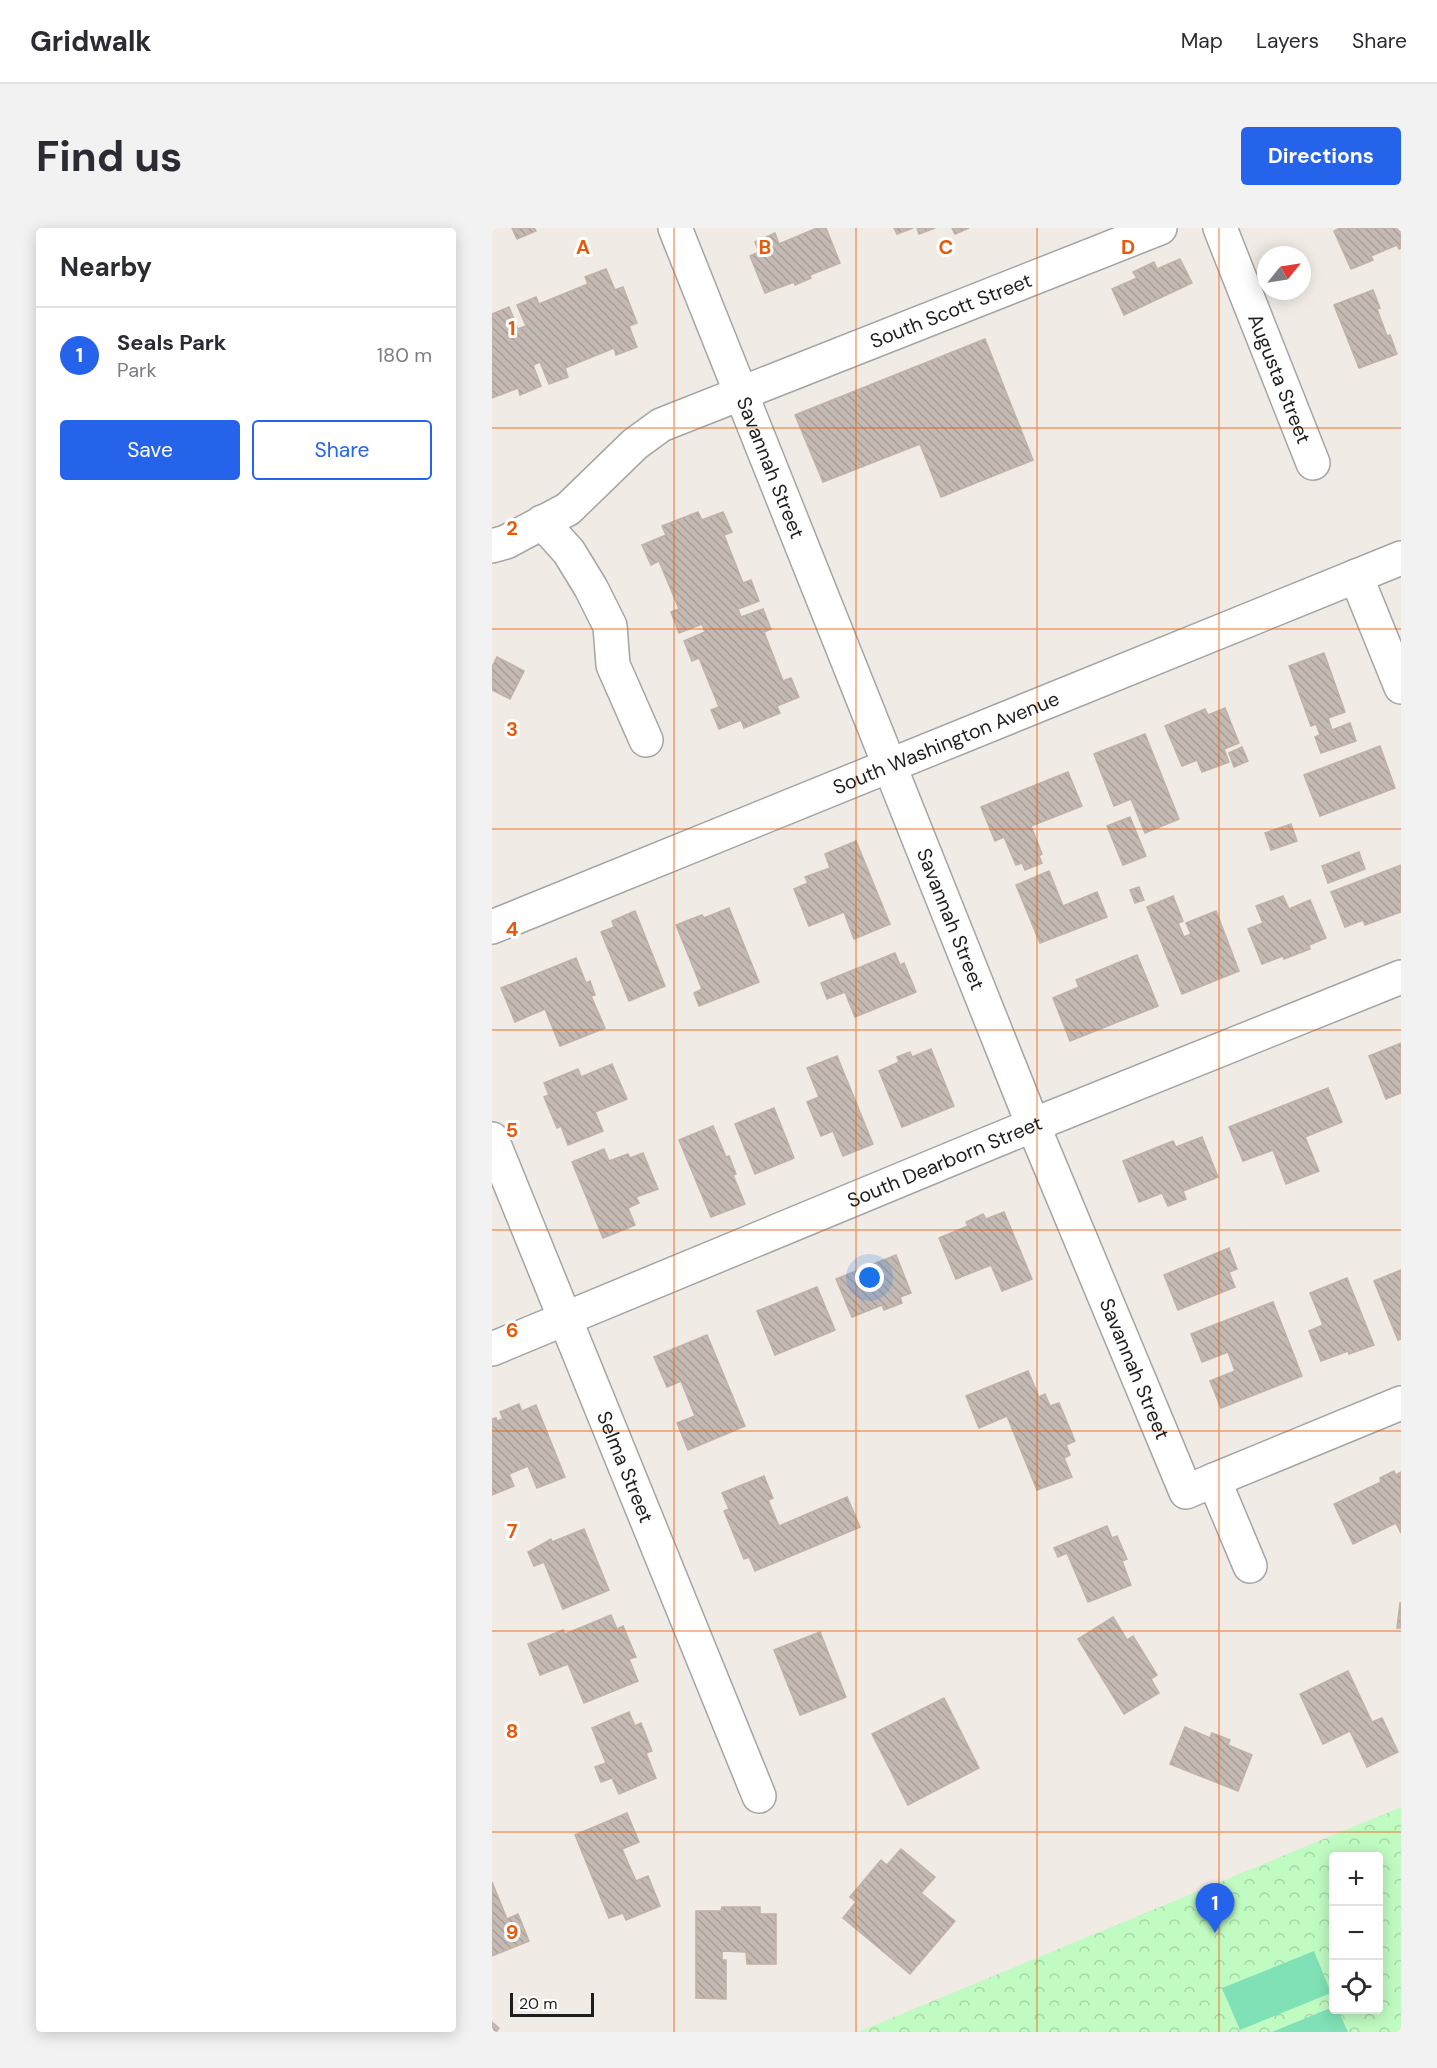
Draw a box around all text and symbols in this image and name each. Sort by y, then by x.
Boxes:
text: Gridwalk [30,23,152,60]
text: Map [1181,27,1223,55]
text: Layers [1256,27,1319,55]
text: Share [1352,27,1407,55]
button: Directions [1241,127,1401,185]
text: Find us [36,129,182,184]
text: A [576,234,590,260]
text: B [759,234,771,260]
text: C [939,234,953,260]
text: D [1121,234,1135,260]
north arrow [1257,246,1311,300]
text: Nearby [60,250,152,284]
street label: South Scott Street [866,267,1036,354]
street label: Augusta Street [1242,310,1317,448]
text: 1 [508,315,516,341]
text: Seals Park [117,328,227,357]
text: 1 [76,342,83,368]
text: 180 m [377,342,432,368]
text: Park [117,357,157,383]
street label: Savannah Street [731,393,811,542]
button: Save [60,420,240,480]
button: Share [252,420,432,480]
text: 2 [506,515,518,541]
street label: South Washington Avenue [829,685,1063,800]
text: 3 [506,716,518,742]
street label: Savannah Street [911,844,991,994]
text: 4 [506,916,519,942]
street label: South Dearborn Street [843,1110,1046,1213]
text: 5 [506,1117,518,1143]
your location [855,1263,884,1292]
street label: Savannah Street [1094,1294,1176,1443]
text: 6 [506,1317,518,1343]
street label: Selma Street [591,1407,660,1527]
text: 7 [507,1518,518,1544]
text: 8 [506,1718,518,1744]
map controls [1329,1852,1383,2014]
button: + [1329,1852,1383,1906]
pin: 1 [1196,1884,1234,1933]
button: − [1329,1906,1383,1960]
text: 9 [506,1919,518,1945]
button: locate [1329,1960,1383,2014]
scale bar [510,1990,594,2018]
text: 20 m [519,1993,558,2014]

